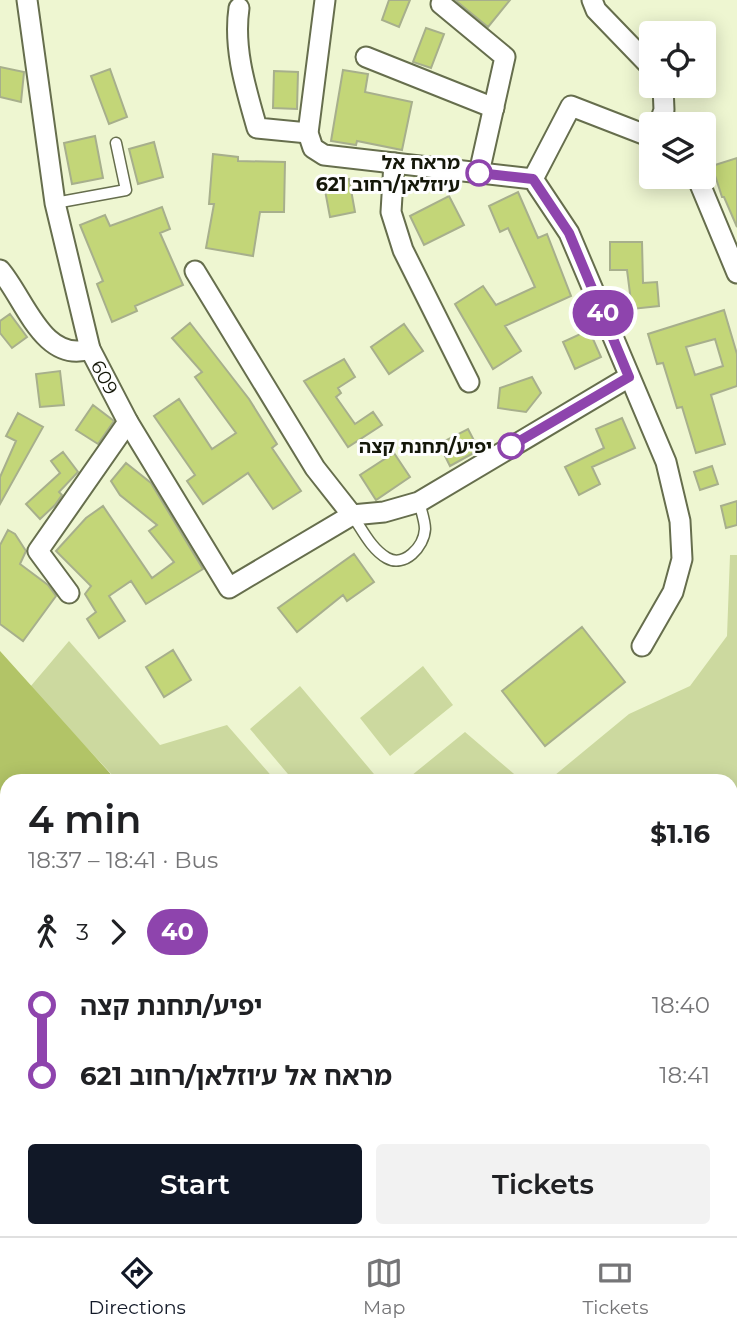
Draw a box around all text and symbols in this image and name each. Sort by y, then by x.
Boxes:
map controls [639,21,716,189]
button: locate [639,21,716,98]
button: layers [639,112,716,189]
place label: מראח אל ע׳וזלאן/רחוב 621 [316,151,460,196]
marker: מראח אל ע׳וזלאן/רחוב 621 [466,160,492,186]
line badge: 40 [572,290,634,336]
text: 40 [587,298,619,327]
street label: 609 [86,356,123,399]
marker: יפיע/תחנת קצה [498,433,524,459]
place label: יפיע/תחנת קצה [359,435,492,458]
text: 4 min [28,796,141,843]
text: $1.16 [650,818,710,850]
text: 18:37 – 18:41 · Bus [28,846,218,874]
icon: walk [28,913,66,951]
icon: forward [99,913,137,951]
text: 40 [161,917,194,946]
text: 3 [76,918,89,946]
text: יפיע/תחנת קצה [80,990,262,1022]
text: 18:40 [652,991,710,1019]
text: מראח אל ע׳וזלאן/רחוב 621 [80,1060,392,1092]
text: 18:41 [659,1061,710,1089]
button: Start [28,1144,362,1224]
button: Tickets [376,1144,710,1224]
tab: Directions [89,1254,186,1319]
tab: Map [363,1254,405,1319]
tab: Tickets [582,1254,648,1319]

